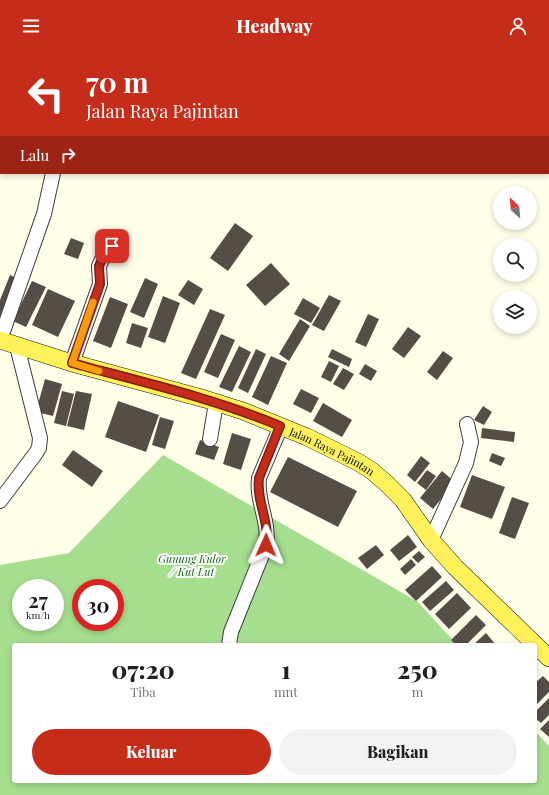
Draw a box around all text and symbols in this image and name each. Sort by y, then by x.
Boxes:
text: Headway [236,14,313,38]
icon: menu [20,15,42,37]
icon: person [507,15,529,37]
text: 70 m [86,63,149,100]
icon: left [20,68,72,120]
text: Jalan Raya Pajintan [86,99,239,123]
icon: right [57,144,79,166]
text: Lalu [20,145,49,165]
north arrow [493,186,537,230]
map controls [493,186,537,334]
pin [95,229,129,263]
icon: arrive [101,235,123,257]
button: search [493,238,537,282]
button: layers [493,290,537,334]
street label: Jalan Raya Pajintan [287,423,378,479]
position arrow [245,524,287,566]
park label: Gunung Kulor / Kut Lut [158,551,226,579]
speed limit sign: 30 [72,579,124,631]
text: 27 [28,586,48,613]
text: km/h [26,608,50,622]
text: 07:20 [111,653,175,685]
text: 1 [281,653,291,685]
text: 250 [397,653,438,685]
text: Tiba [130,683,156,700]
text: mnt [274,683,298,700]
text: m [412,683,423,700]
button: Keluar [32,729,271,775]
button: Bagikan [279,729,517,775]

